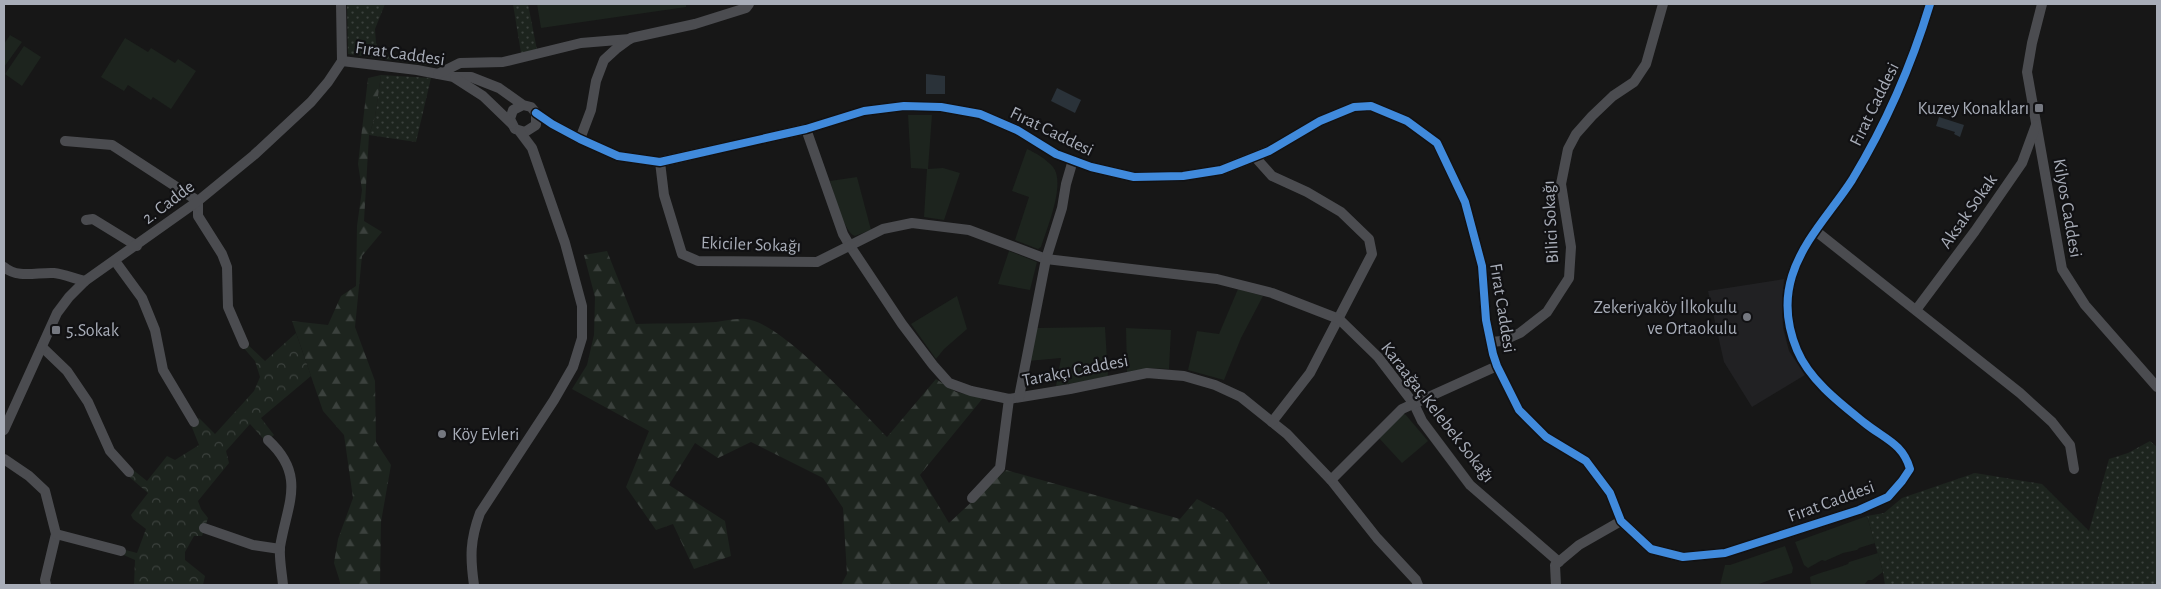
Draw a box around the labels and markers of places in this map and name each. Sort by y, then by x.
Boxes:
place label: Kuzey Konakları [1917,100,2029,118]
marker: Kuzey Konakları [2033,102,2045,114]
place label: Zekeriyaköy İlkokulu ve Ortaokulu [1593,297,1737,338]
marker: Zekeriyaköy İlkokulu ve Ortaokulu [1741,311,1753,323]
place label: 5.Sokak [66,322,120,340]
marker: 5.Sokak [50,324,62,336]
place label: Köy Evleri [452,426,519,444]
marker: Köy Evleri [436,428,448,440]

